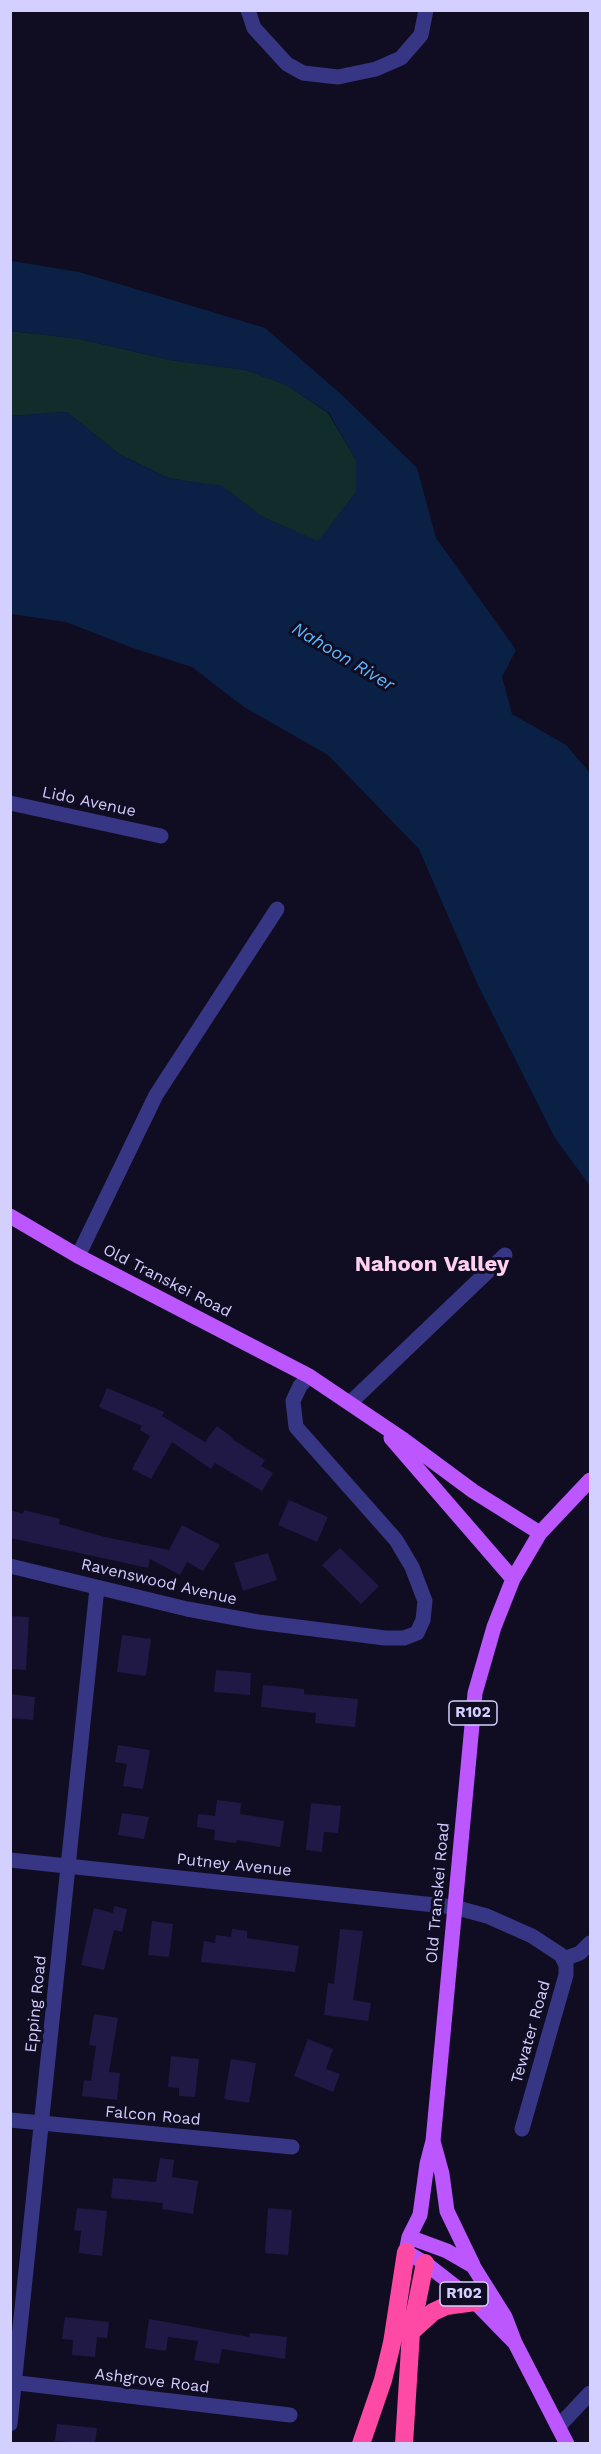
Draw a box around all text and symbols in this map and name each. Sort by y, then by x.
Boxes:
water label: Nahoon River [288,618,398,696]
street label: Lido Avenue [40,783,138,821]
street label: Old Transkei Road [100,1240,234,1322]
district label: Nahoon Valley [355,1252,509,1278]
street label: Ravenswood Avenue [79,1555,239,1609]
road number: R102 [449,1701,497,1725]
street label: Old Transkei Road [422,1822,454,1964]
street label: Putney Avenue [176,1849,292,1881]
street label: Epping Road [21,1955,51,2053]
street label: Tewater Road [507,1978,555,2086]
street label: Falcon Road [104,2102,202,2130]
road number: R102 [440,2282,488,2306]
street label: Ashgrove Road [94,2364,210,2398]

